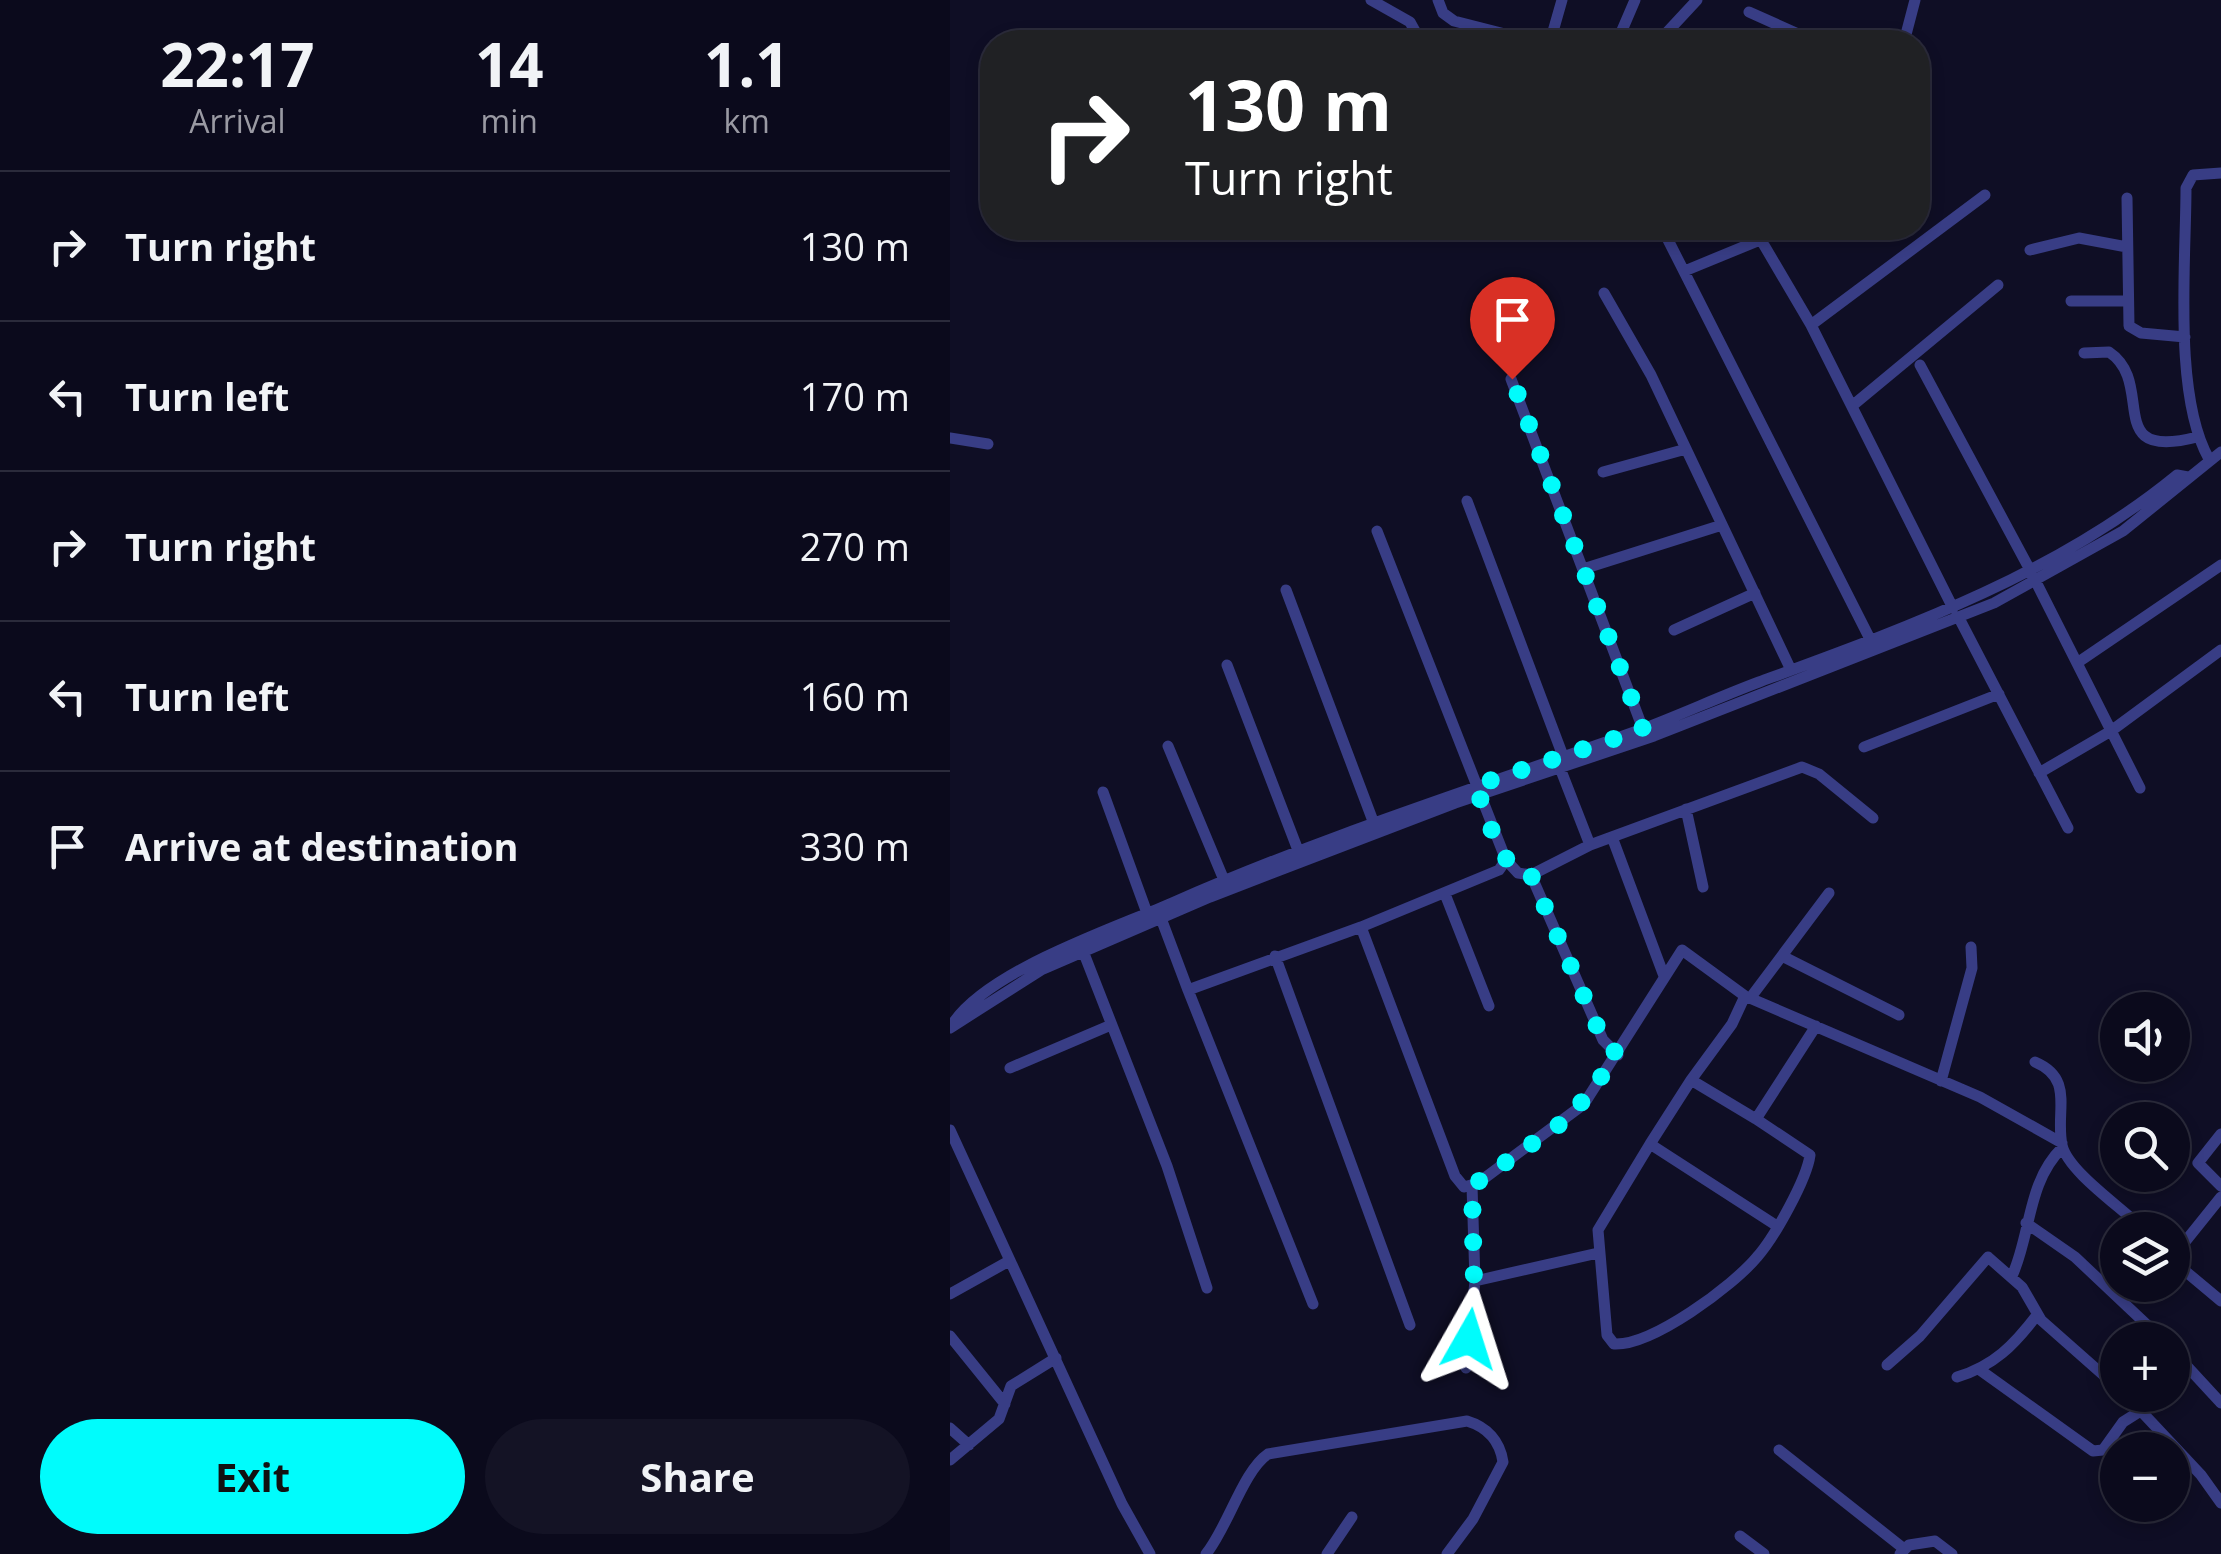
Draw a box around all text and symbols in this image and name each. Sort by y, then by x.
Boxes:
text: 22:17 [160,23,315,105]
text: 14 [475,23,544,105]
text: 1.1 [704,23,790,105]
text: 130 m [1185,56,1392,152]
icon: right [1020,70,1150,200]
text: Arrival [189,99,286,142]
text: min [481,99,538,142]
text: km [724,99,770,142]
text: Turn right [1185,147,1393,208]
icon: right [40,219,95,274]
text: Turn right [125,220,316,272]
text: 130 m [800,220,910,272]
pin [1470,277,1555,380]
icon: arrive [1485,292,1540,347]
icon: left [40,369,95,424]
text: Turn left [125,370,289,422]
text: 170 m [800,370,910,422]
icon: right [40,519,95,574]
text: Turn right [125,520,316,572]
text: 270 m [800,520,910,572]
icon: left [40,669,95,724]
text: Turn left [125,670,289,722]
text: 160 m [800,670,910,722]
icon: arrive [40,819,95,874]
text: Arrive at destination [125,820,519,872]
text: 330 m [800,820,910,872]
map controls [2100,992,2190,1522]
button: sound [2100,992,2190,1082]
button: search [2100,1102,2190,1192]
button: layers [2100,1212,2190,1302]
position arrow [1417,1287,1521,1391]
button: + [2100,1322,2190,1412]
button: Exit [40,1419,465,1534]
button: Share [485,1419,910,1534]
button: − [2100,1432,2190,1522]

